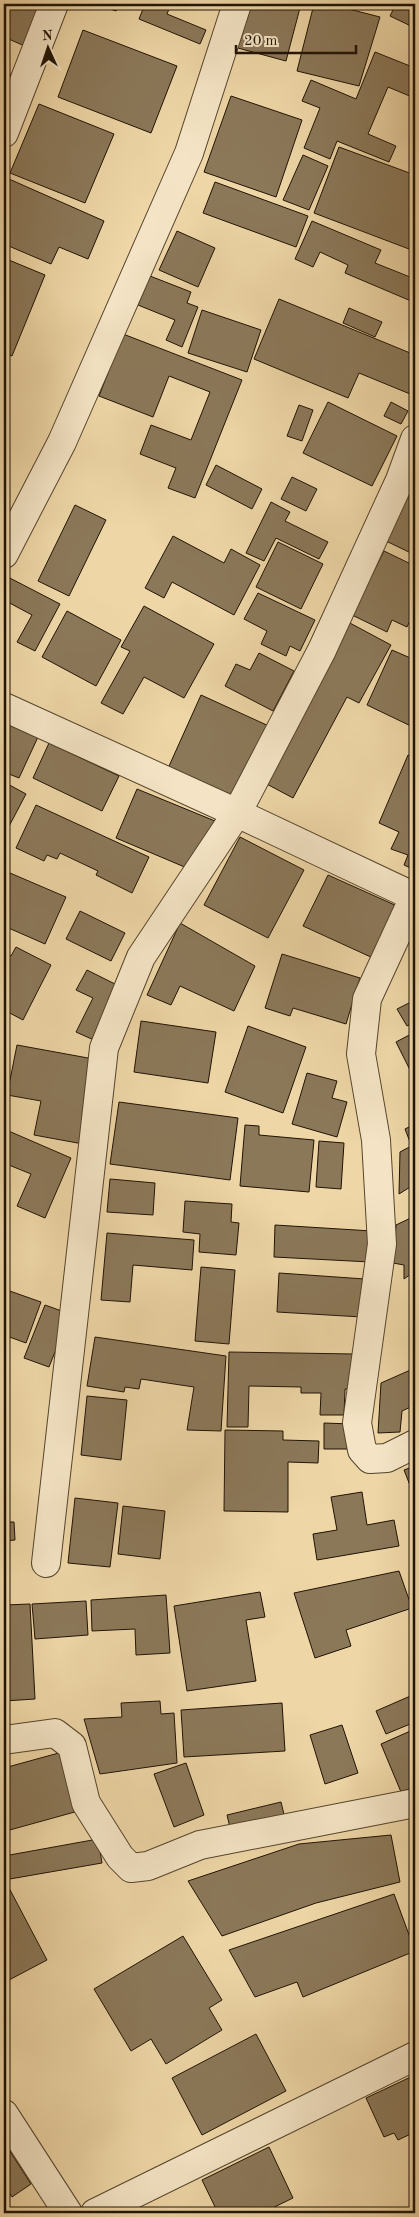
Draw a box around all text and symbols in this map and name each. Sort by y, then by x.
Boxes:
north arrow [22,22,72,72]
scale bar [236,22,356,54]
text: N [42,29,53,43]
text: 20 m [244,34,278,49]

